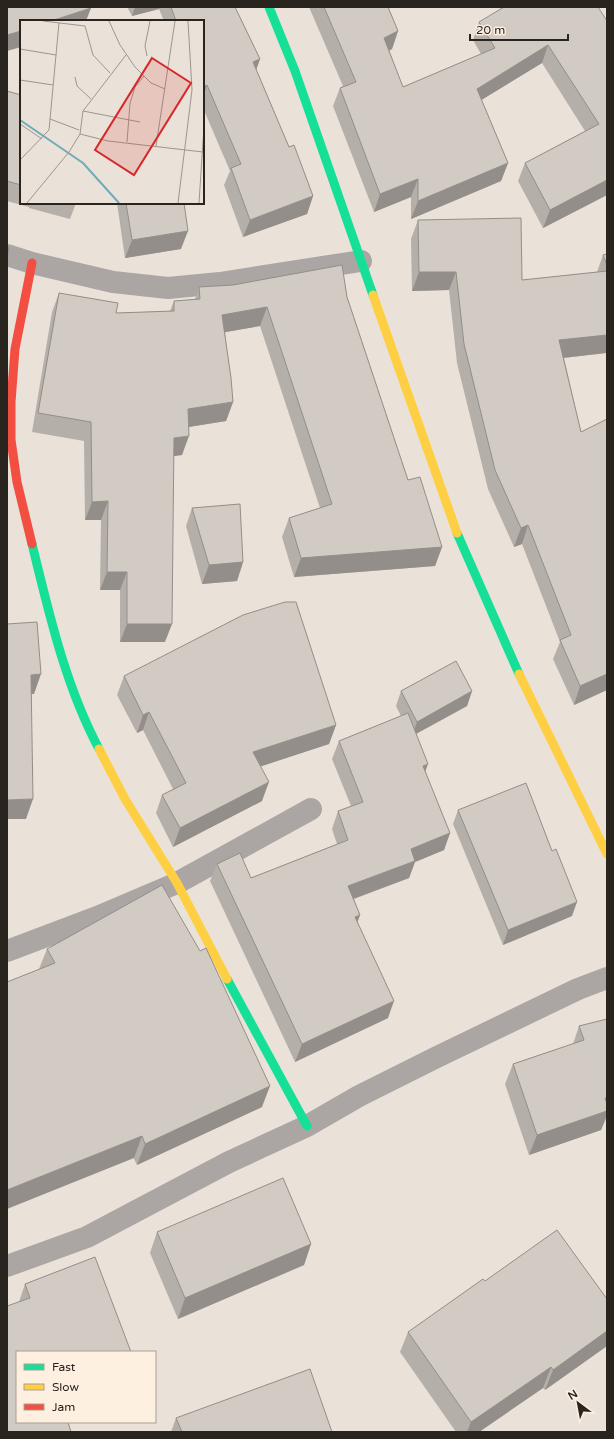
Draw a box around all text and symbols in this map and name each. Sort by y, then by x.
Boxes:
scale bar [470,16,568,42]
inset map [20,20,204,204]
text: 20 m [476,23,505,37]
legend [16,1351,156,1423]
text: Fast [52,1360,76,1374]
text: Slow [52,1380,79,1394]
north arrow [558,1383,598,1423]
text: N [566,1387,580,1403]
text: Jam [52,1400,75,1414]

